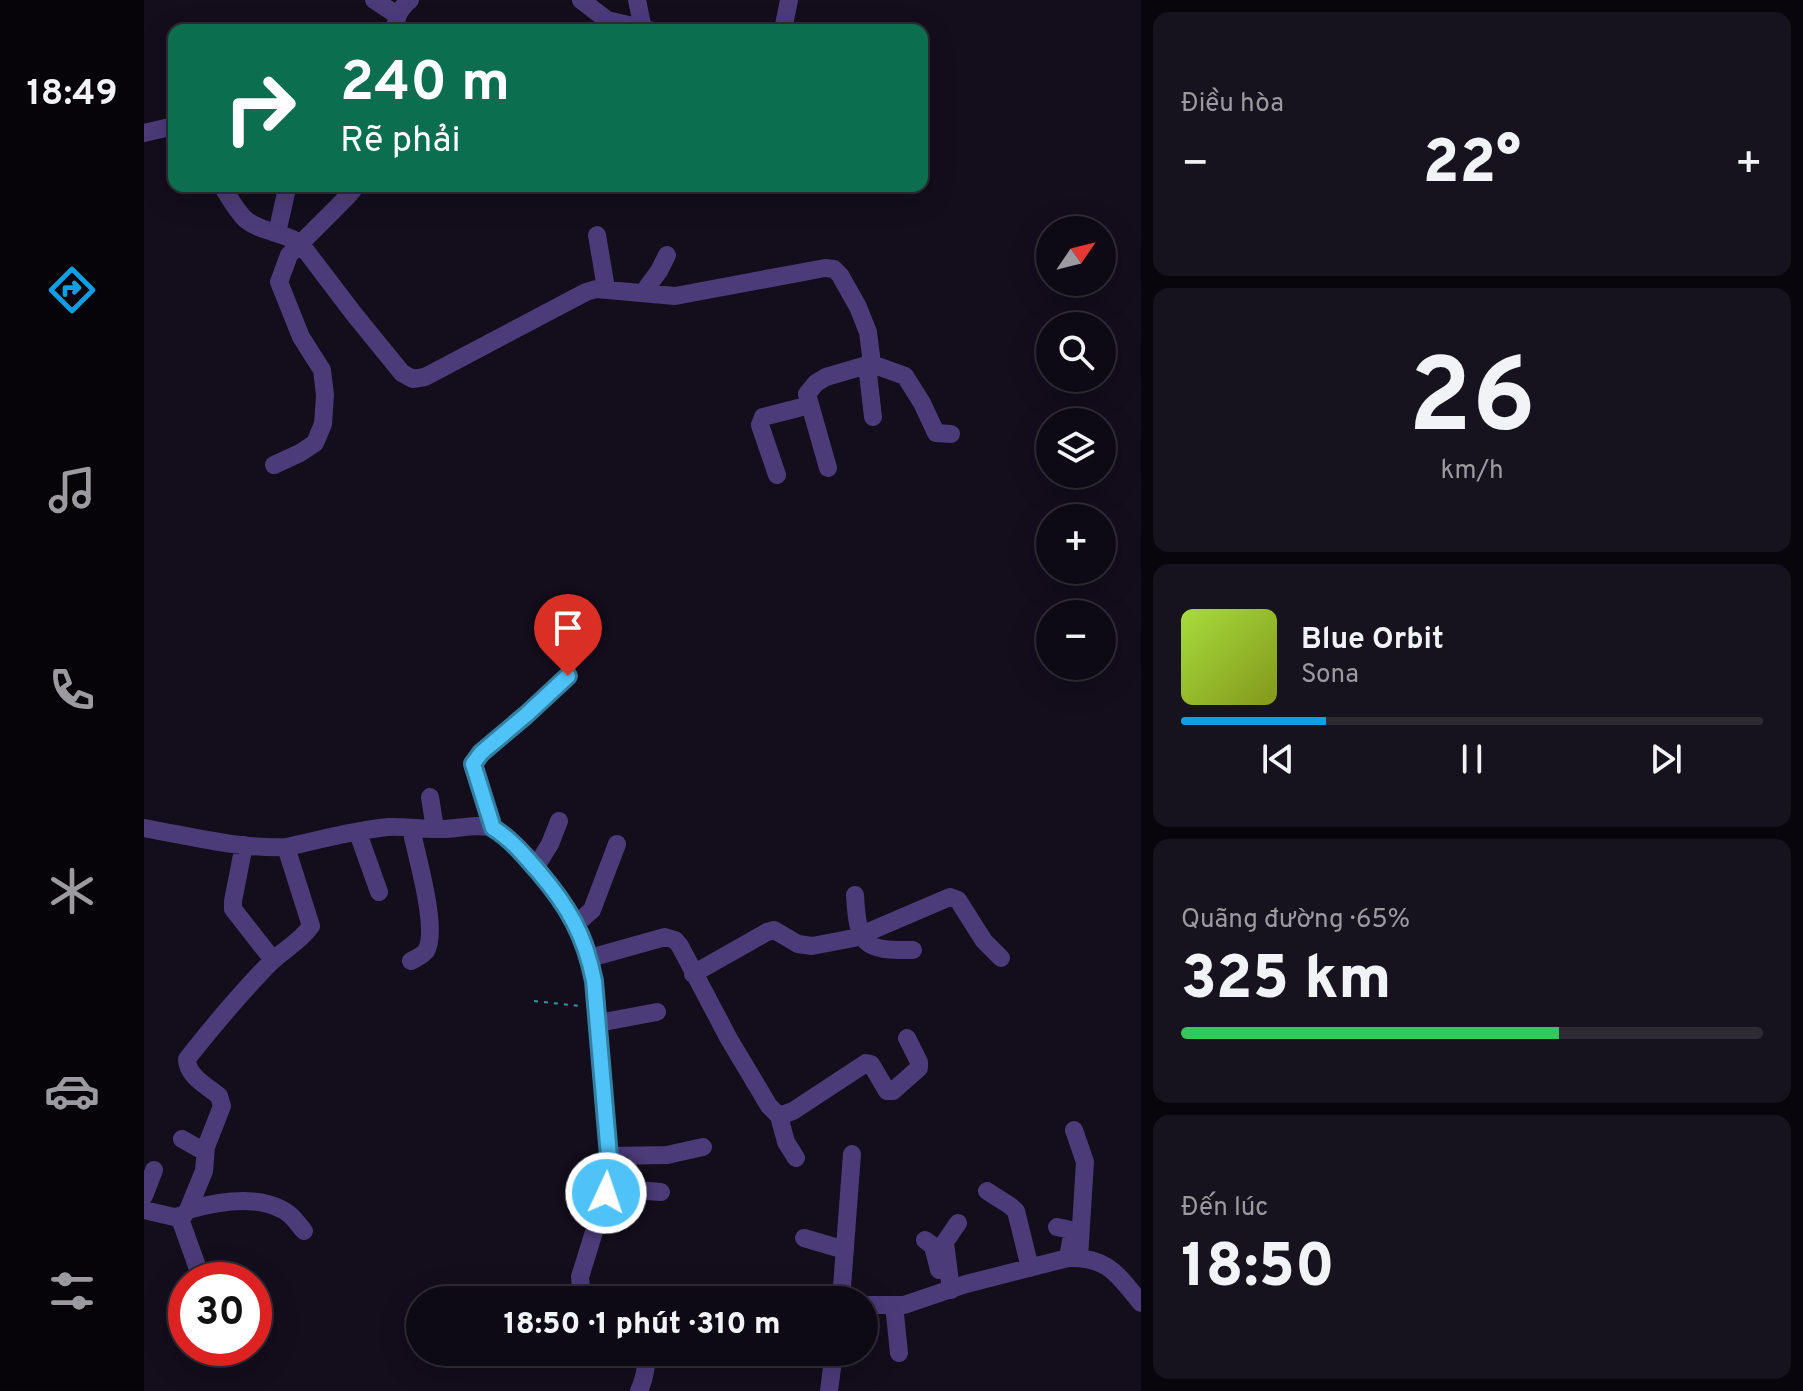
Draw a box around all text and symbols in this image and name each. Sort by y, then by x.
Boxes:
text: 240 m [340,50,510,120]
icon: right [208,56,312,160]
text: 18:49 [26,72,118,118]
text: Điều hòa [1181,88,1284,121]
text: Rẽ phải [340,119,461,165]
text: 22° [1423,128,1521,204]
text: − [1181,138,1209,194]
text: + [1735,138,1763,194]
north arrow [1036,216,1116,296]
map controls [1036,216,1116,680]
icon: directions [44,262,100,318]
button: search [1036,312,1116,392]
text: 26 [1408,337,1536,469]
button: layers [1036,408,1116,488]
text: km/h [1440,455,1504,488]
icon: music [44,462,100,518]
button: + [1036,504,1116,584]
pin [534,594,602,676]
button: − [1036,600,1116,680]
icon: arrive [546,606,590,650]
text: Blue Orbit [1301,622,1444,659]
text: Sona [1301,659,1359,692]
icon: phone [44,662,100,718]
icon: previous [1256,737,1300,781]
icon: pause [1450,737,1494,781]
icon: next [1644,737,1688,781]
icon: climate [44,863,100,919]
text: Quãng đường · 65% [1181,904,1410,937]
text: 325 km [1181,944,1391,1020]
icon: car [44,1063,100,1119]
position arrow [564,1151,648,1235]
text: Đến lúc [1181,1192,1268,1225]
text: 18:50 [1181,1232,1335,1308]
speed limit sign: 30 [168,1262,272,1366]
icon: filters [44,1263,100,1319]
text: 18:50 · 1 phút · 310 m [503,1307,781,1344]

